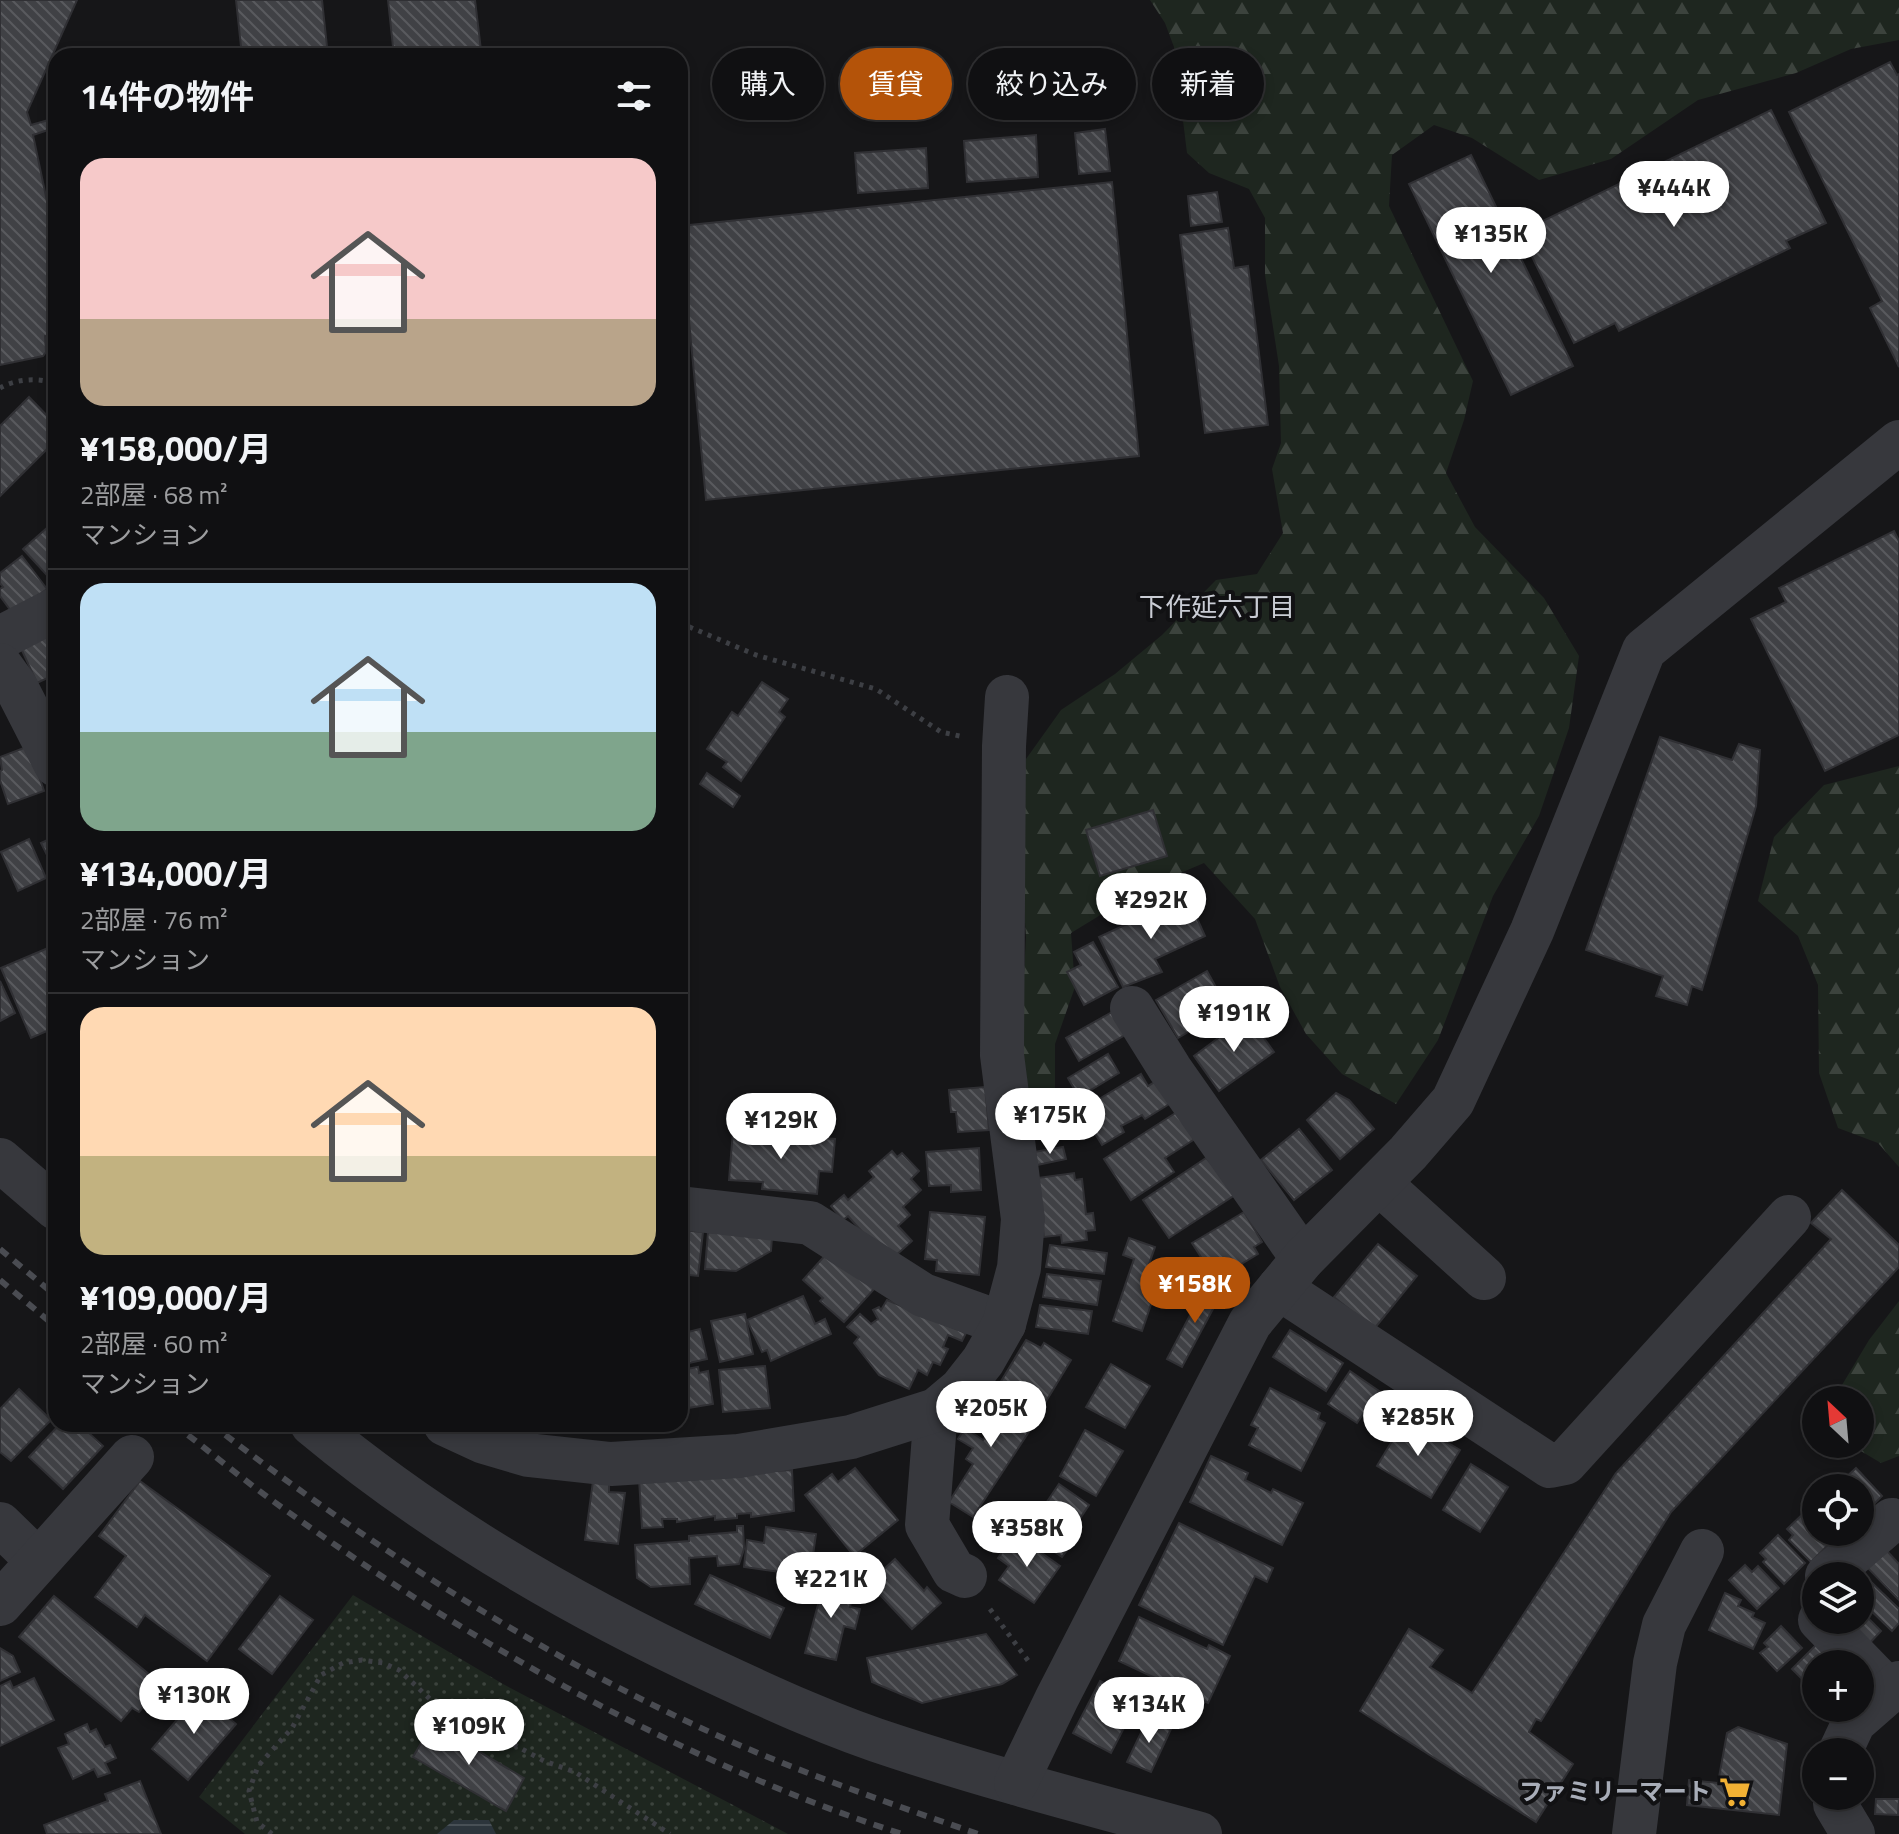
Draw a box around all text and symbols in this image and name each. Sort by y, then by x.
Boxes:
chip: 購入 [712,48,824,120]
chip: 賃貸 [840,48,952,120]
chip: 絞り込み [968,48,1136,120]
chip: 新着 [1152,48,1264,120]
text: 14件の物件 [80,70,254,122]
icon: filters [612,74,656,118]
pin: ¥444K [1618,161,1730,229]
text: ¥444K [1637,167,1711,206]
pin: ¥135K [1435,207,1547,275]
icon: home [296,210,440,354]
text: ¥135K [1454,213,1528,252]
text: ¥158,000/月 [80,422,272,474]
text: 2部屋 · 68 m² [80,475,228,514]
text: マンション [80,515,210,554]
district label: 下作延六丁目 [1139,587,1295,626]
icon: home [296,635,440,779]
text: ¥134,000/月 [80,847,272,899]
pin: ¥292K [1095,873,1207,941]
text: ¥292K [1114,879,1188,918]
text: 2部屋 · 76 m² [80,900,228,939]
text: マンション [80,940,210,979]
pin: ¥191K [1178,986,1290,1054]
text: ¥191K [1197,992,1271,1031]
icon: home [296,1059,440,1203]
pin: ¥175K [994,1088,1106,1156]
pin: ¥129K [725,1093,837,1161]
text: ¥175K [1013,1094,1087,1133]
text: ¥129K [744,1099,818,1138]
pin: ¥158K [1139,1257,1251,1325]
text: ¥158K [1158,1263,1232,1302]
text: ¥109,000/月 [80,1271,272,1323]
text: 2部屋 · 60 m² [80,1324,228,1363]
text: マンション [80,1364,210,1403]
pin: ¥205K [935,1381,1047,1449]
north arrow [1802,1386,1874,1458]
map controls [1802,1386,1874,1810]
text: ¥205K [954,1387,1028,1426]
pin: ¥285K [1362,1390,1474,1458]
text: ¥285K [1381,1396,1455,1435]
button: locate [1802,1474,1874,1546]
pin: ¥358K [971,1501,1083,1569]
text: ¥358K [990,1507,1064,1546]
pin: ¥221K [775,1552,887,1620]
text: ¥221K [794,1558,868,1597]
button: layers [1802,1562,1874,1634]
button: + [1802,1650,1874,1722]
pin: ¥130K [138,1668,250,1736]
text: ¥130K [157,1674,231,1713]
pin: ¥134K [1093,1677,1205,1745]
text: ¥134K [1112,1683,1186,1722]
pin: ¥109K [413,1699,525,1767]
text: ¥109K [432,1705,506,1744]
button: − [1802,1738,1874,1810]
place label: ファミリーマート [1519,1773,1711,1809]
supermarket icon: ファミリーマート [1718,1775,1752,1809]

